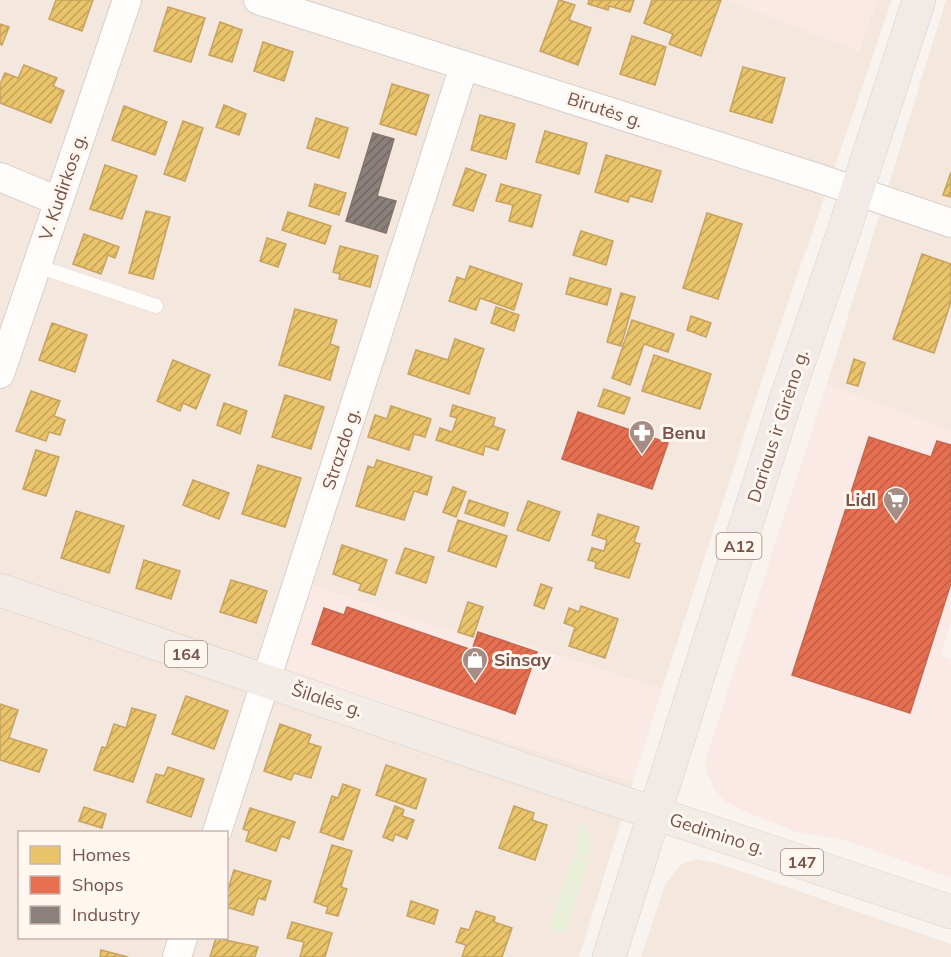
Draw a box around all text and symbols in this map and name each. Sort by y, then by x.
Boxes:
street label: Birutės g. [564,87,646,133]
street label: V. Kudirkos g. [33,130,92,243]
street label: Dariaus ir Girėno g. [742,346,813,505]
street label: Strazdo g. [317,405,365,493]
pharmacy icon: Benu [627,418,657,456]
place label: Benu [662,421,706,444]
supermarket icon: Lidl [881,485,911,523]
place label: Lidl [845,488,876,511]
road number: A12 [716,533,762,559]
road number: 164 [165,641,207,667]
shop icon: Sinsay [460,645,490,683]
place label: Sinsay [494,648,551,671]
street label: Šilalės g. [289,677,366,722]
street label: Gedimino g. [667,807,768,860]
legend [18,831,228,939]
text: Homes [72,843,131,866]
road number: 147 [781,849,823,875]
text: Shops [72,873,124,896]
text: Industry [72,903,141,926]

